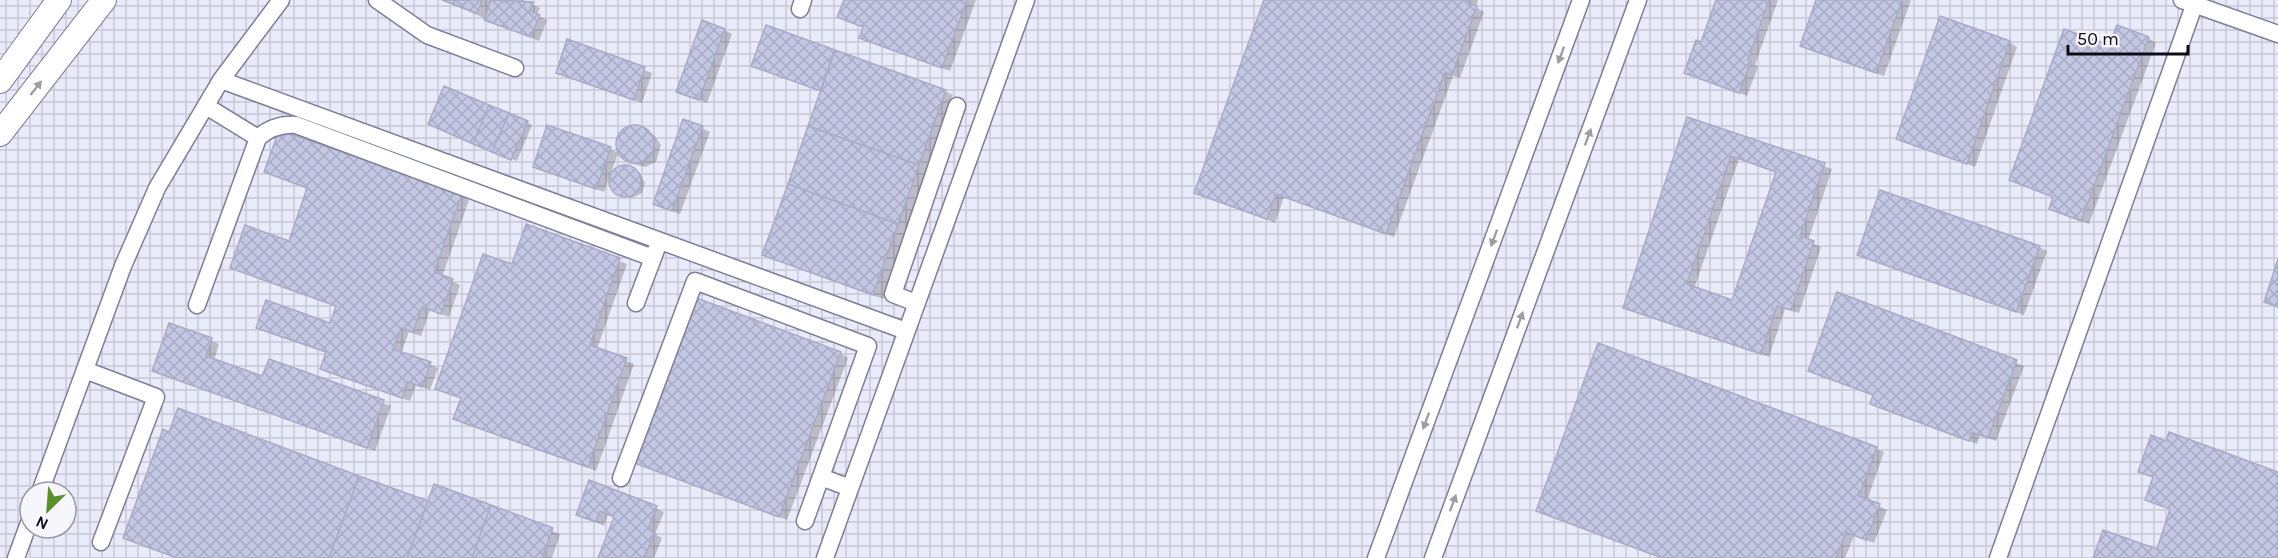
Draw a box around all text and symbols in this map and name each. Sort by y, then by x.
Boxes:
scale bar [2068,18,2188,56]
text: 50 m [2077,28,2119,50]
one-way arrow [1556,46,1565,64]
one-way arrow [30,80,42,96]
one-way arrow [1583,128,1593,146]
one-way arrow [1488,229,1498,247]
one-way arrow [1516,311,1526,329]
one-way arrow [1421,412,1431,430]
north arrow [18,480,78,540]
one-way arrow [1449,494,1459,512]
text: N [33,512,51,534]

